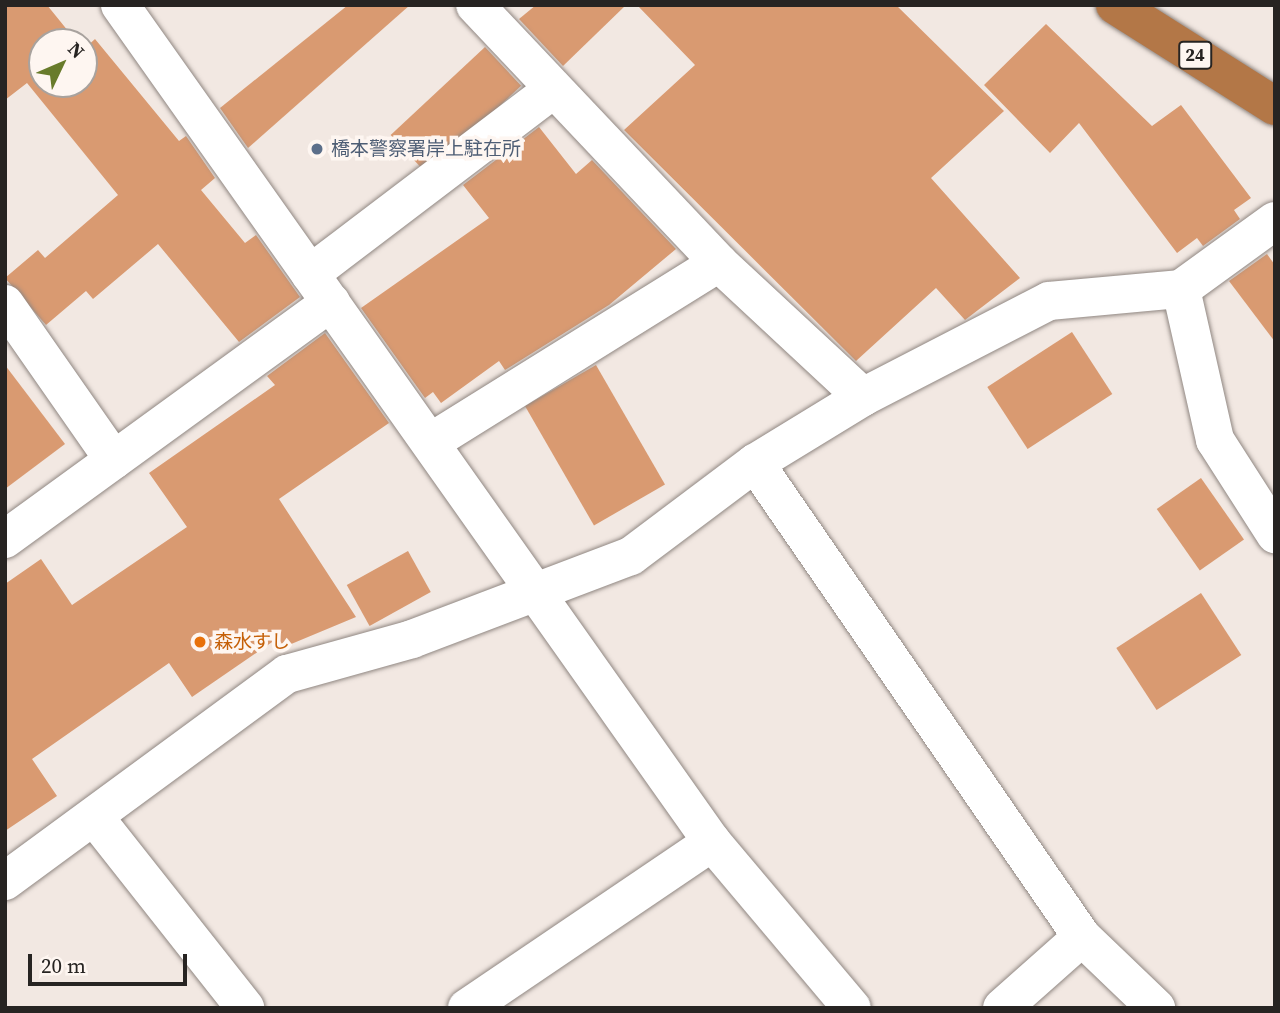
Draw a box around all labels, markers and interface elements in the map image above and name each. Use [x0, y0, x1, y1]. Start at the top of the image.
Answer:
north arrow [28, 28, 98, 98]
text: N [63, 36, 91, 64]
road number: 24 [1178, 40, 1212, 70]
place label: 橋本警察署岸上駐在所 [331, 138, 521, 160]
marker: 橋本警察署岸上駐在所 [309, 141, 325, 157]
place label: 森水すし [214, 631, 290, 653]
marker: 森水すし [192, 634, 208, 650]
scale bar [32, 940, 191, 984]
text: 20 m [41, 951, 86, 980]

